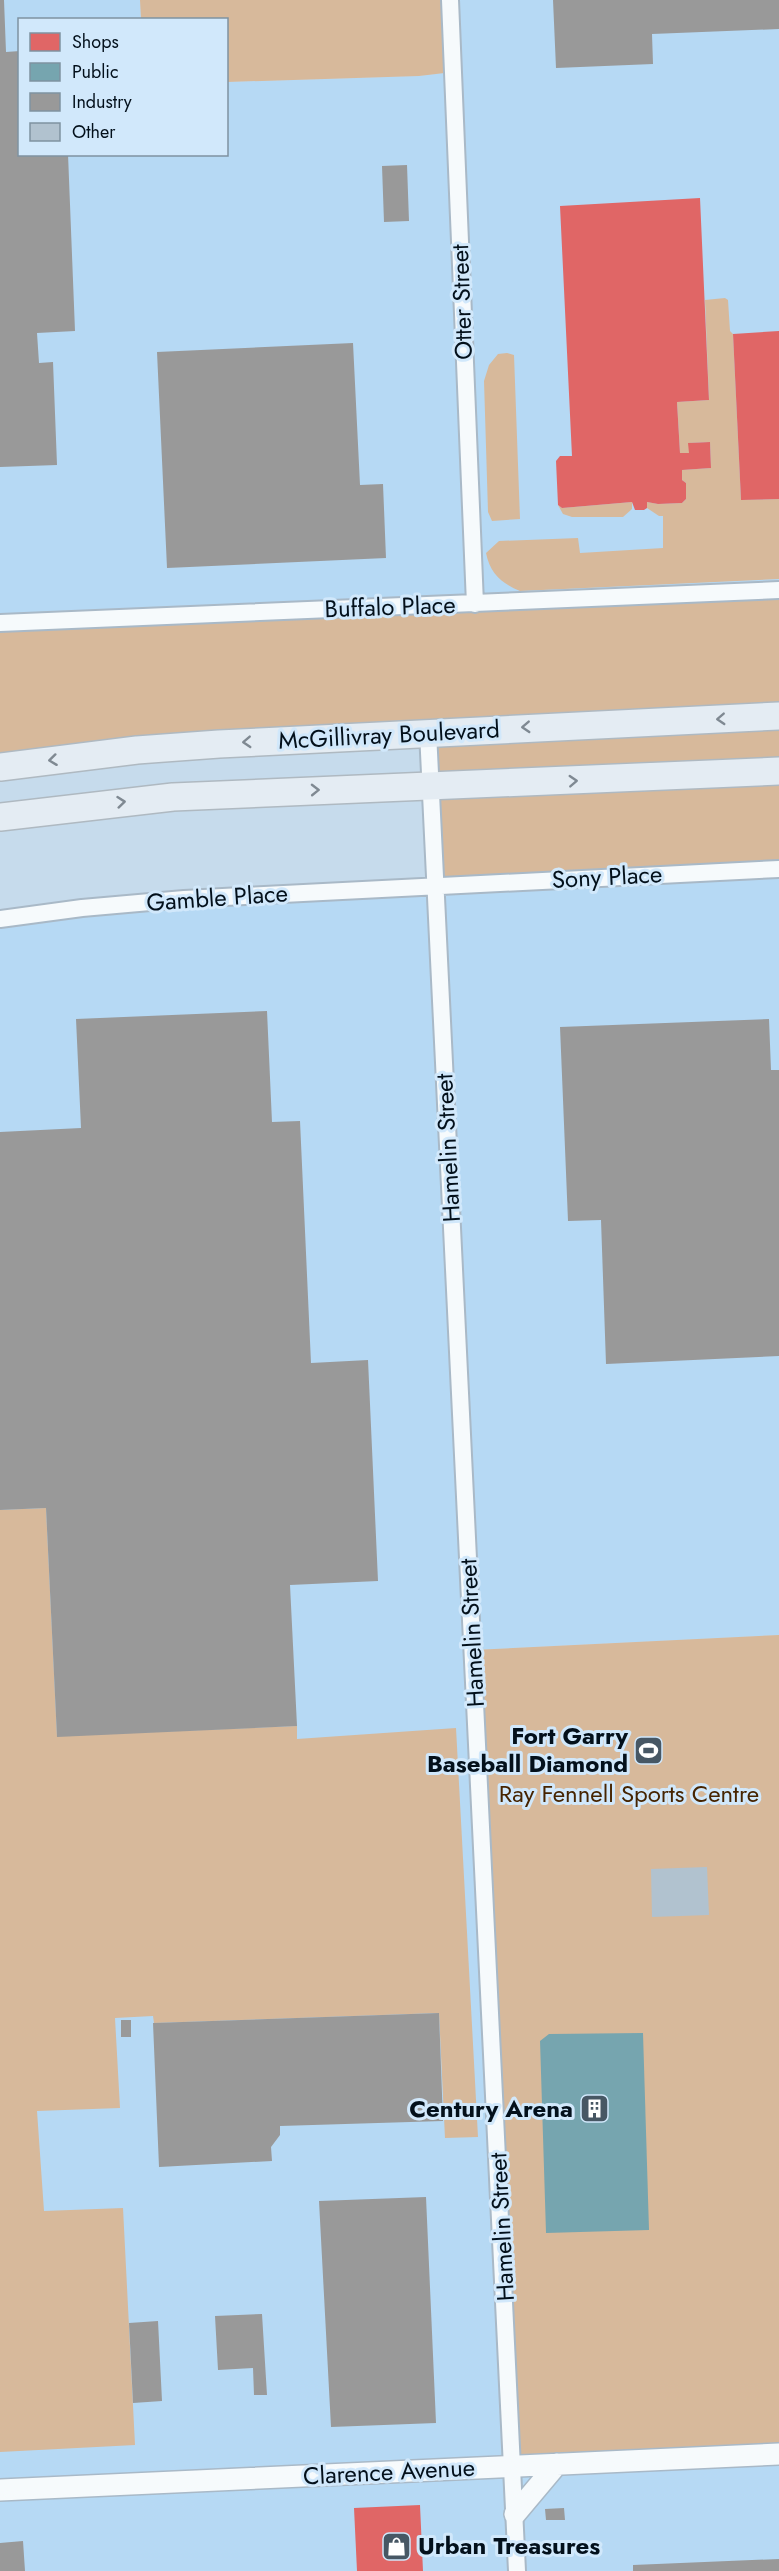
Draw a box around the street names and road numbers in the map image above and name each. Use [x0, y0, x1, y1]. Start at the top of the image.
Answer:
street label: Otter Street [442, 243, 481, 360]
street label: Buffalo Place [324, 587, 456, 626]
street label: McGillivray Boulevard [277, 711, 501, 758]
street label: Sony Place [551, 856, 663, 897]
street label: Gamble Place [145, 875, 289, 920]
street label: Hamelin Street [426, 1073, 469, 1223]
street label: Hamelin Street [450, 1558, 493, 1708]
street label: Hamelin Street [480, 2152, 523, 2302]
street label: Clarence Avenue [302, 2450, 476, 2493]

